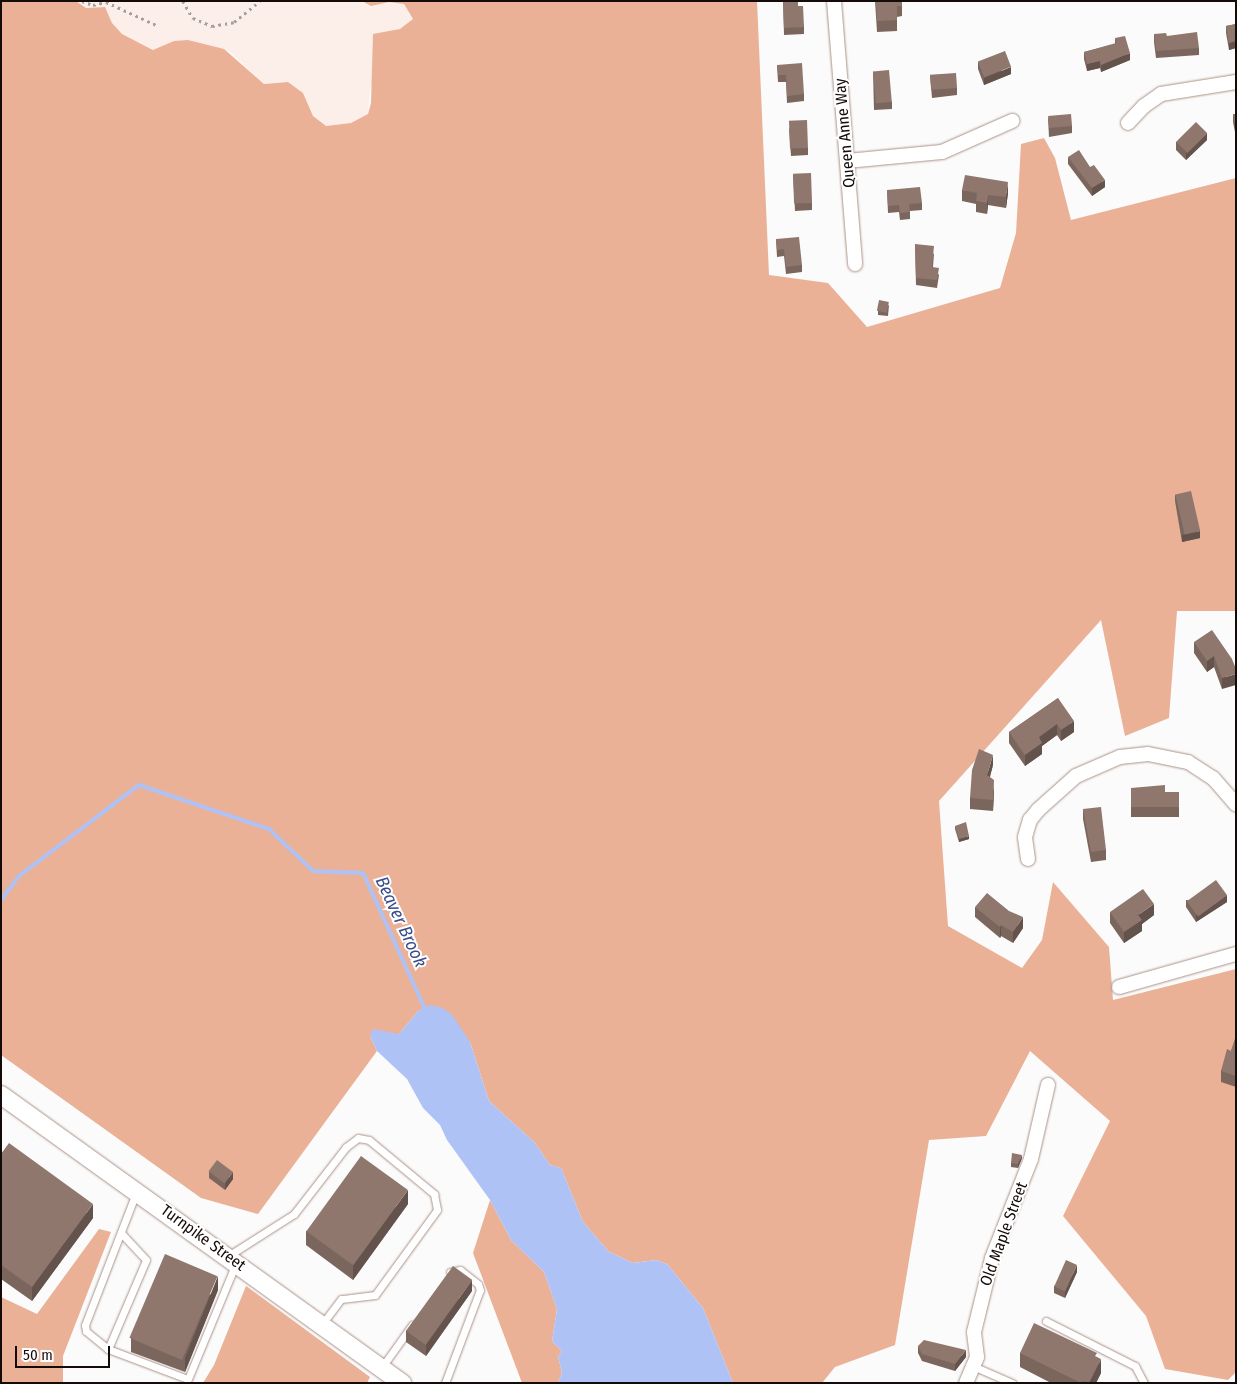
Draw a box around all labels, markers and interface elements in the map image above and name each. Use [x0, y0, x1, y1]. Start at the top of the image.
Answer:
street label: Queen Anne Way [831, 78, 859, 188]
water label: Beaver Brook [371, 873, 431, 971]
street label: Old Maple Street [976, 1179, 1032, 1289]
street label: Turnpike Street [157, 1201, 249, 1275]
scale bar [18, 1336, 112, 1368]
text: 50 m [23, 1346, 53, 1364]

